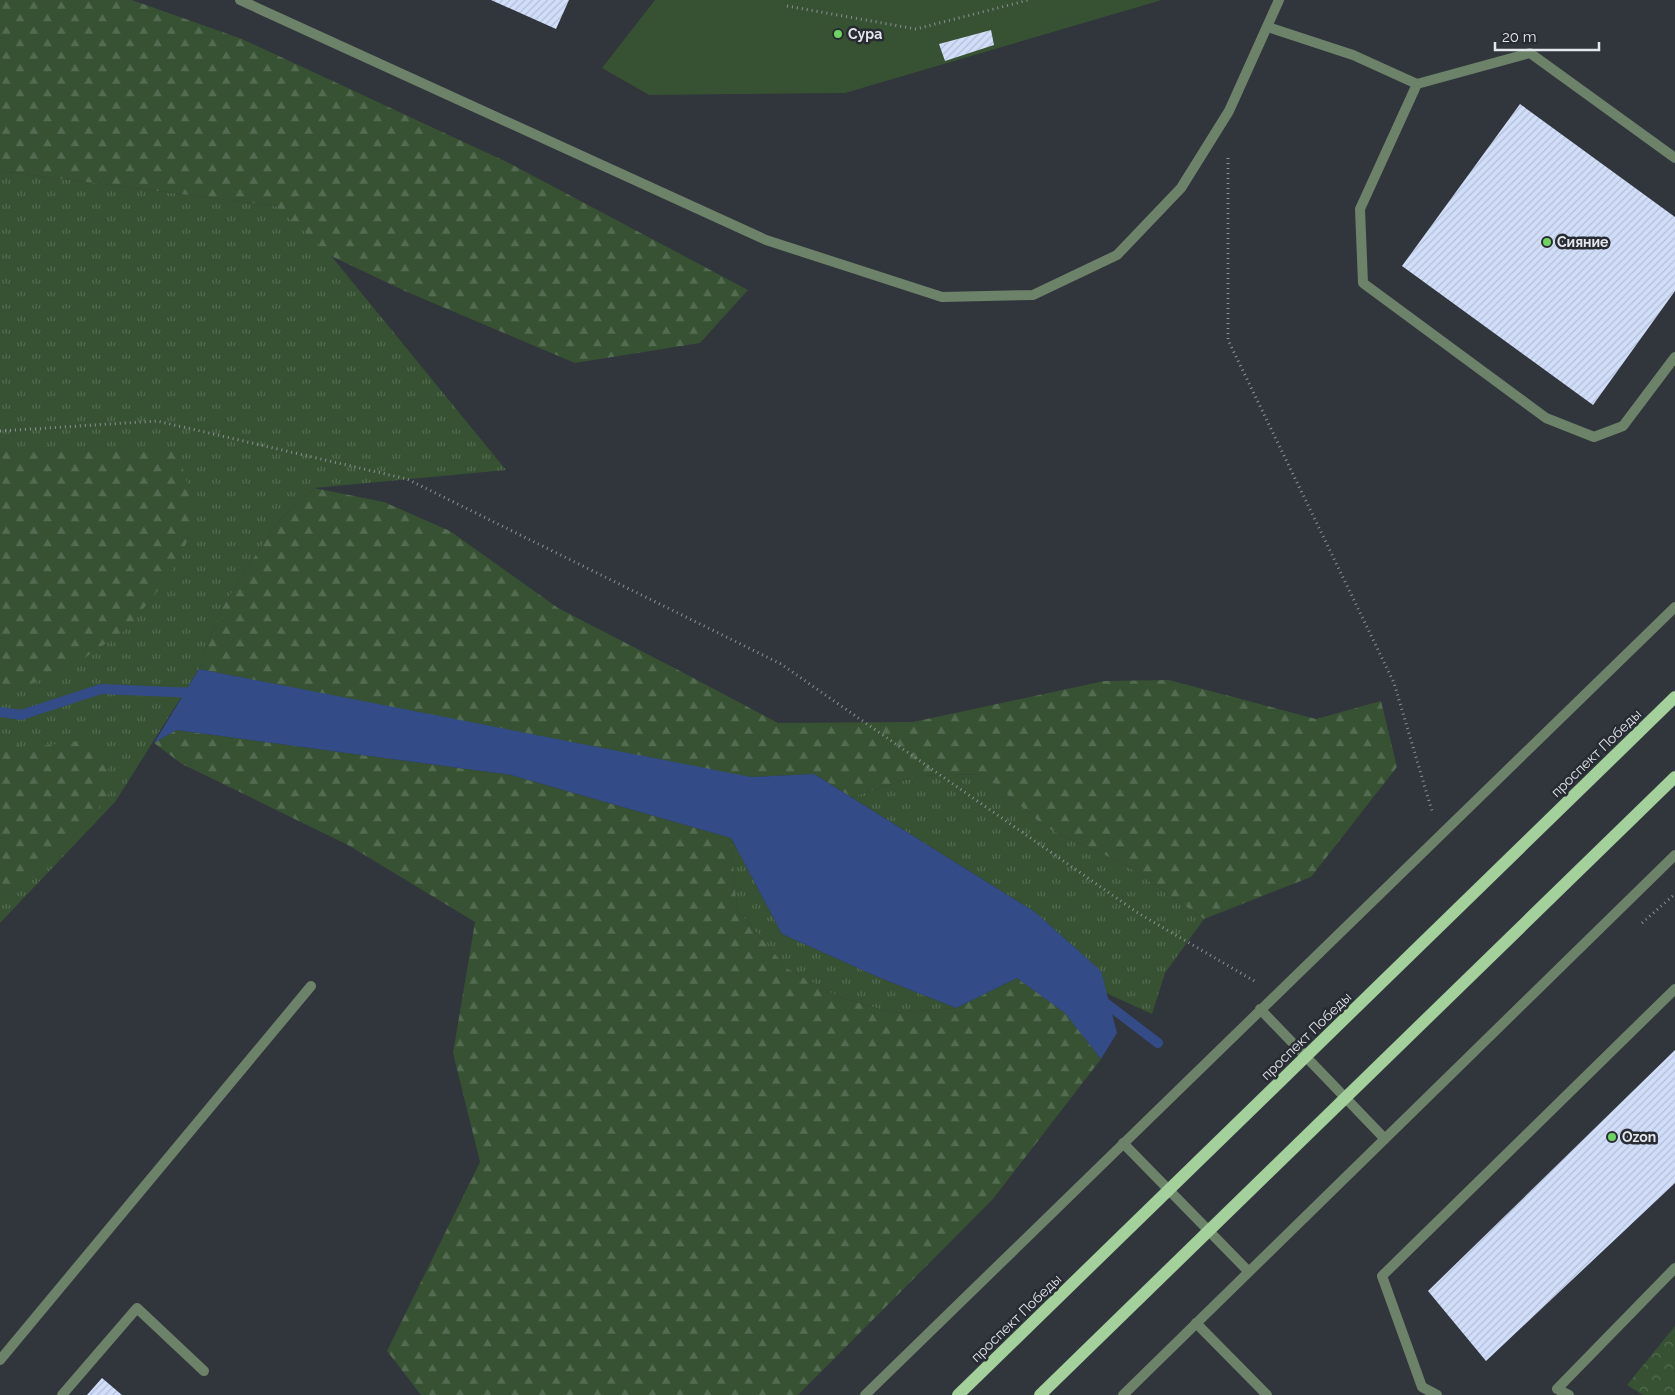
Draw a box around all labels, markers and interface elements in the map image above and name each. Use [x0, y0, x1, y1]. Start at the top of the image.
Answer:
scale bar [1495, 20, 1599, 52]
place label: Сура [848, 26, 882, 42]
marker: Сура [832, 28, 844, 40]
text: 20 m [1502, 28, 1537, 46]
place label: Сияние [1557, 234, 1609, 250]
marker: Сияние [1541, 236, 1553, 248]
street label: проспект Победы [1548, 706, 1644, 800]
street label: проспект Победы [1258, 989, 1354, 1083]
place label: Ozon [1622, 1129, 1656, 1145]
marker: Ozon [1606, 1131, 1618, 1143]
street label: проспект Победы [968, 1271, 1064, 1365]

